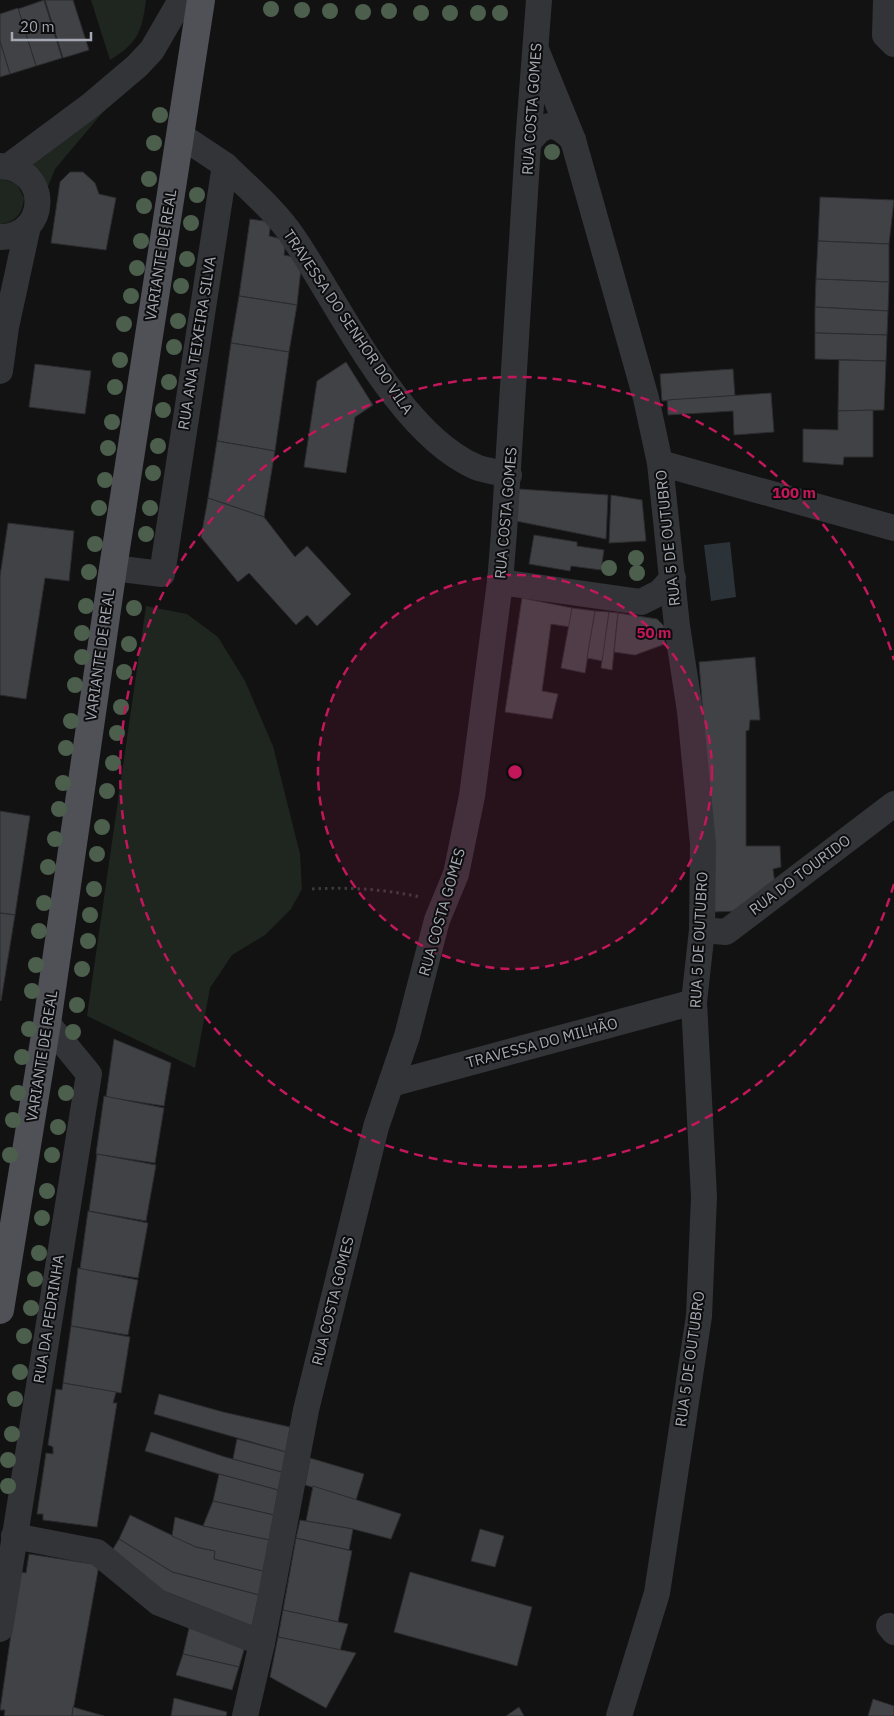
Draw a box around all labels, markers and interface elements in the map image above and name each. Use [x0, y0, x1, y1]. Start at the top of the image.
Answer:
scale bar [12, 10, 91, 42]
text: 20 m [20, 17, 55, 36]
street label: RUA COSTA GOMES [517, 42, 546, 176]
street label: VARIANTE DE REAL [141, 187, 180, 322]
street label: TRAVESSA DO SENHOR DO VILA [279, 226, 418, 418]
street label: RUA ANA TEIXEIRA SILVA [173, 254, 220, 431]
street label: RUA COSTA GOMES [490, 446, 521, 580]
street label: RUA 5 DE OUTUBRO [651, 469, 684, 607]
text: 100 m [772, 483, 816, 502]
street label: VARIANTE DE REAL [81, 587, 118, 722]
text: 50 m [637, 623, 671, 642]
centre of rings [506, 763, 524, 781]
street label: RUA DO TOURIDO [745, 830, 854, 919]
street label: RUA COSTA GOMES [414, 846, 469, 978]
street label: RUA 5 DE OUTUBRO [685, 871, 712, 1009]
street label: VARIANTE DE REAL [22, 988, 61, 1123]
street label: TRAVESSA DO MILHÃO [464, 1013, 620, 1072]
street label: RUA COSTA GOMES [307, 1234, 358, 1367]
street label: RUA DA PEDRINHA [29, 1253, 68, 1385]
street label: RUA 5 DE OUTUBRO [671, 1290, 708, 1428]

